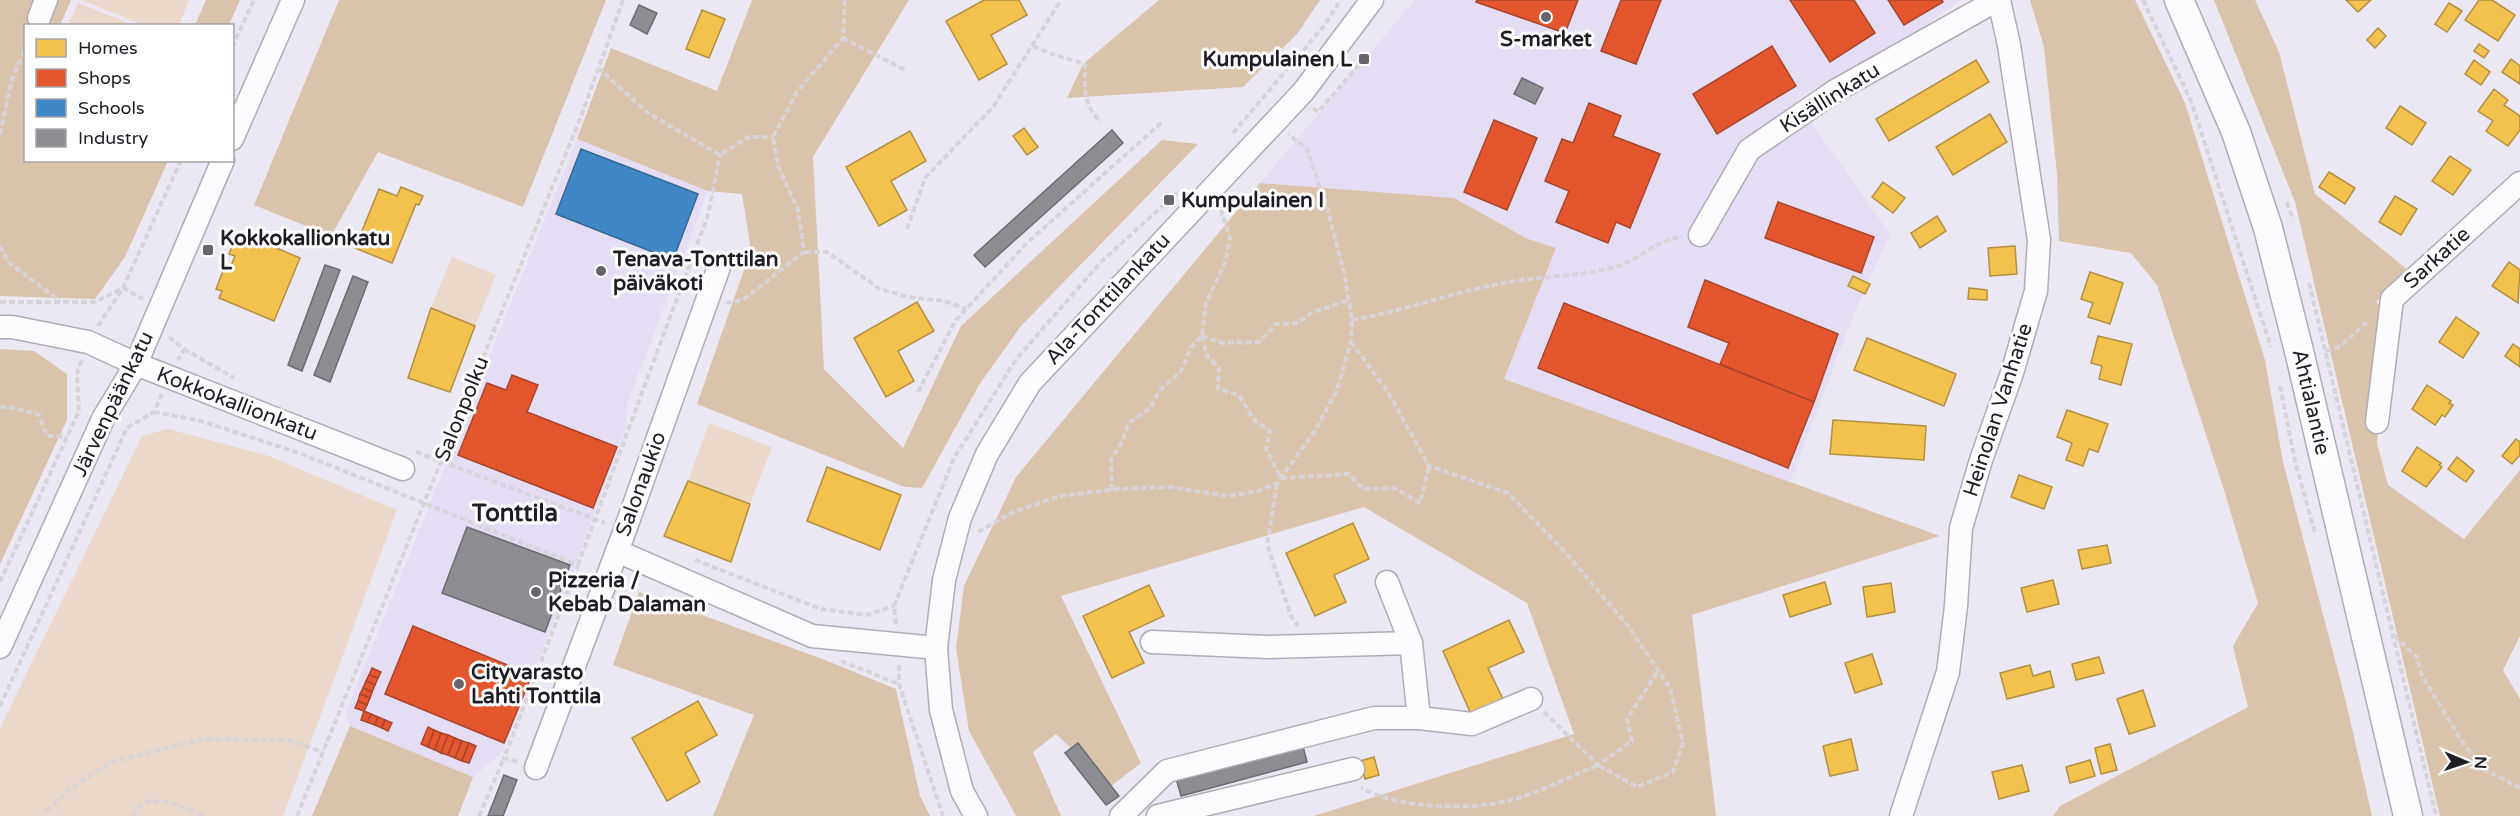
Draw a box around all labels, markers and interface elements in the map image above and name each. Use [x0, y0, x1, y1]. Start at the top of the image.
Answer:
marker: S-market [1539, 10, 1553, 24]
legend [24, 24, 234, 162]
place label: S-market [1500, 27, 1592, 52]
text: Homes [78, 37, 138, 59]
place label: Kumpulainen L [1203, 47, 1353, 72]
marker: Kumpulainen L [1357, 52, 1371, 66]
street label: Kisällinkatu [1775, 57, 1885, 139]
text: Shops [78, 67, 131, 89]
text: Schools [78, 97, 145, 119]
text: Industry [78, 127, 149, 149]
place label: Kumpulainen I [1181, 188, 1324, 213]
marker: Kumpulainen I [1162, 193, 1176, 207]
street label: Sarkatie [2399, 222, 2475, 294]
place label: Kokkokallionkatu L [220, 226, 390, 275]
street label: Ala-Tonttilankatu [1040, 228, 1176, 370]
marker: Kokkokallionkatu L [201, 243, 215, 257]
place label: Tenava-Tonttilan päiväkoti [612, 247, 779, 296]
marker: Tenava-Tonttilan päiväkoti [594, 264, 608, 278]
street label: Heinolan Vanhatie [1958, 320, 2038, 500]
street label: Järvenpäänkatu [67, 327, 159, 481]
street label: Ahtialantie [2287, 347, 2335, 457]
street label: Salonpolku [430, 353, 494, 465]
street label: Kokkokallionkatu [153, 362, 321, 446]
street label: Salonaukio [611, 428, 671, 540]
district label: Tonttila [471, 499, 558, 528]
place label: Pizzeria / Kebab Dalaman [548, 568, 706, 617]
marker: Pizzeria / Kebab Dalaman [529, 585, 543, 599]
place label: Cityvarasto Lahti Tonttila [471, 660, 601, 709]
marker: Cityvarasto Lahti Tonttila [452, 677, 466, 691]
north arrow [2436, 732, 2496, 792]
text: N [2470, 756, 2490, 769]

